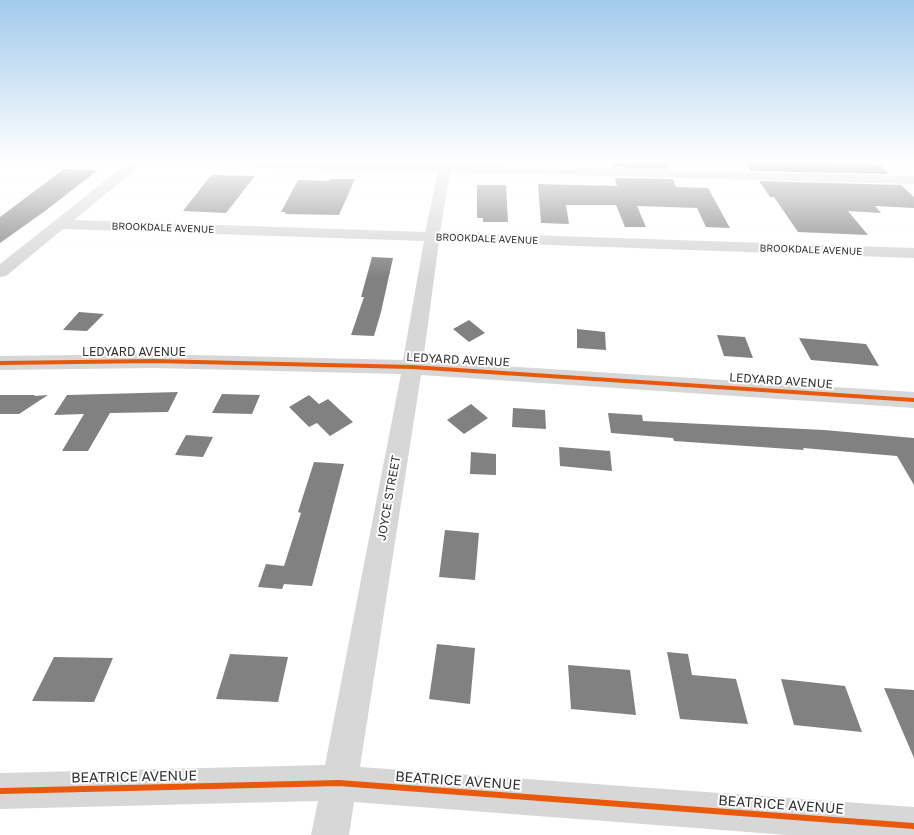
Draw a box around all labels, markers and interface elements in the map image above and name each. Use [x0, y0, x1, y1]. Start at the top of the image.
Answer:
street label: BROOKDALE AVENUE [112, 220, 214, 236]
street label: BROOKDALE AVENUE [436, 231, 538, 247]
street label: BROOKDALE AVENUE [760, 242, 862, 258]
street label: LEDYARD AVENUE [82, 345, 186, 359]
street label: LEDYARD AVENUE [406, 350, 510, 370]
street label: LEDYARD AVENUE [729, 370, 833, 392]
street label: JOYCE STREET [374, 454, 404, 542]
street label: BEATRICE AVENUE [71, 768, 197, 786]
street label: BEATRICE AVENUE [395, 768, 521, 794]
street label: BEATRICE AVENUE [718, 792, 844, 818]

